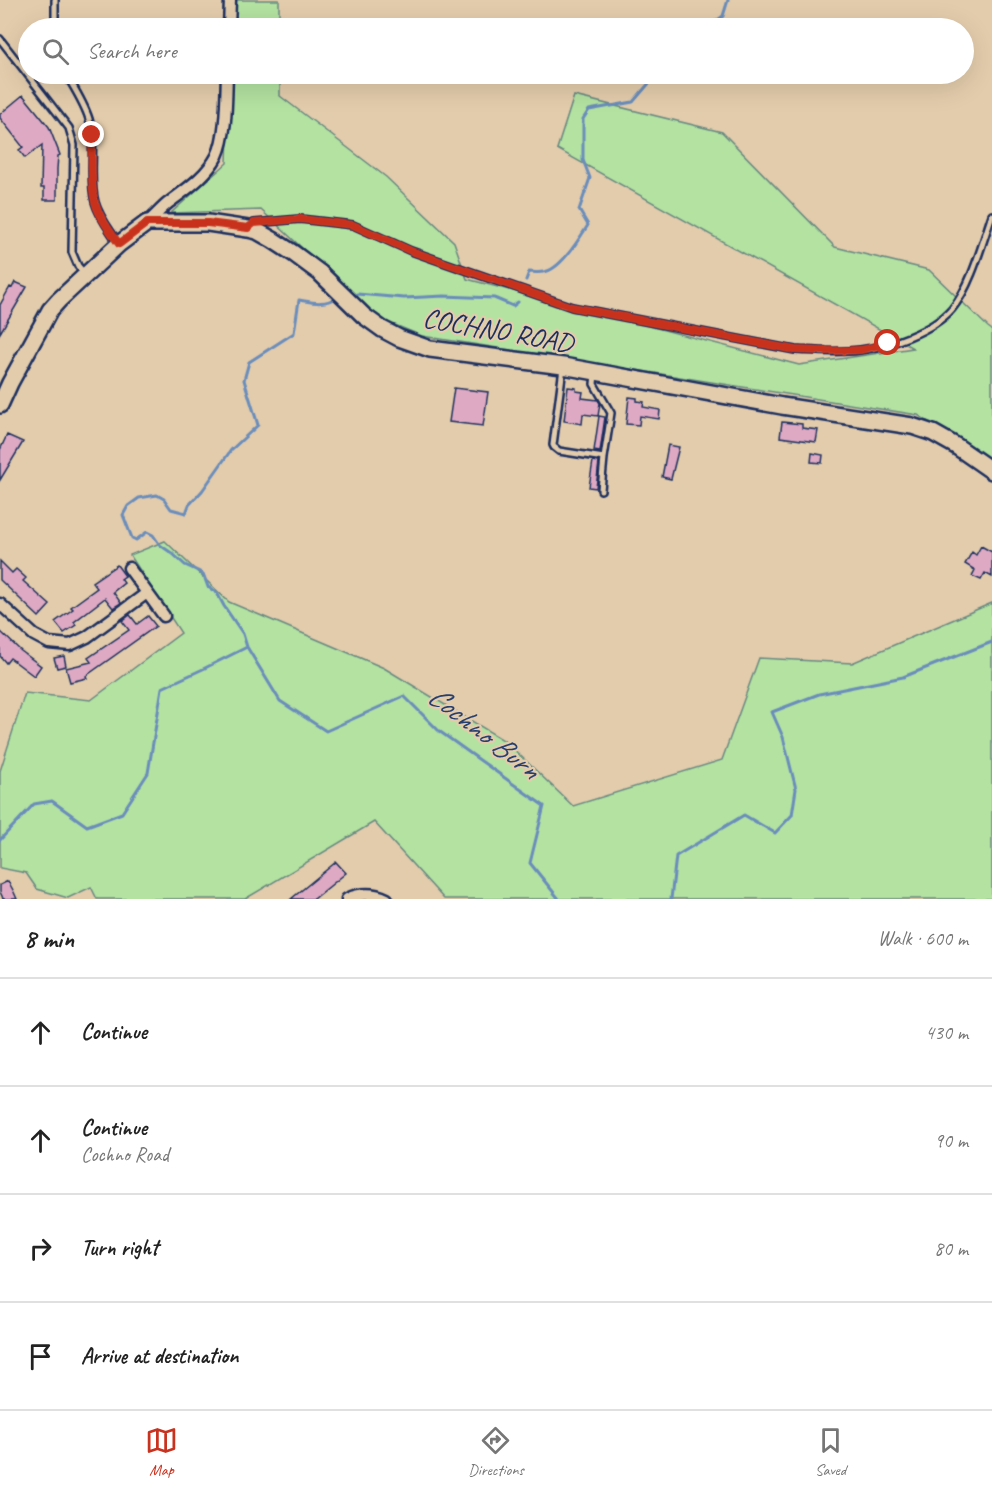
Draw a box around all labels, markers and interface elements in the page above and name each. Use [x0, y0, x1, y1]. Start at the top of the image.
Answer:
search box [18, 18, 974, 84]
icon: search [39, 35, 72, 68]
text: Search here [87, 37, 177, 65]
route end [78, 121, 104, 147]
street label: COCHNO ROAD [420, 300, 578, 361]
route start [874, 329, 900, 355]
water label: Cochno Burn [421, 677, 549, 789]
text: 8 min [24, 922, 74, 955]
text: Walk · 600 m [878, 926, 968, 951]
icon: ahead [24, 1016, 57, 1049]
text: Continue [81, 1018, 147, 1046]
text: 430 m [925, 1020, 968, 1045]
text: Continue [81, 1114, 147, 1142]
icon: ahead [24, 1124, 57, 1157]
text: 90 m [934, 1128, 968, 1153]
text: Cochno Road [81, 1142, 169, 1167]
icon: right [24, 1232, 57, 1265]
text: Turn right [81, 1234, 158, 1262]
text: 80 m [934, 1236, 968, 1261]
icon: arrive [24, 1340, 57, 1373]
text: Arrive at destination [81, 1342, 238, 1370]
tab: Map [145, 1424, 178, 1480]
tab: Directions [468, 1424, 524, 1480]
tab: Saved [814, 1424, 847, 1480]

